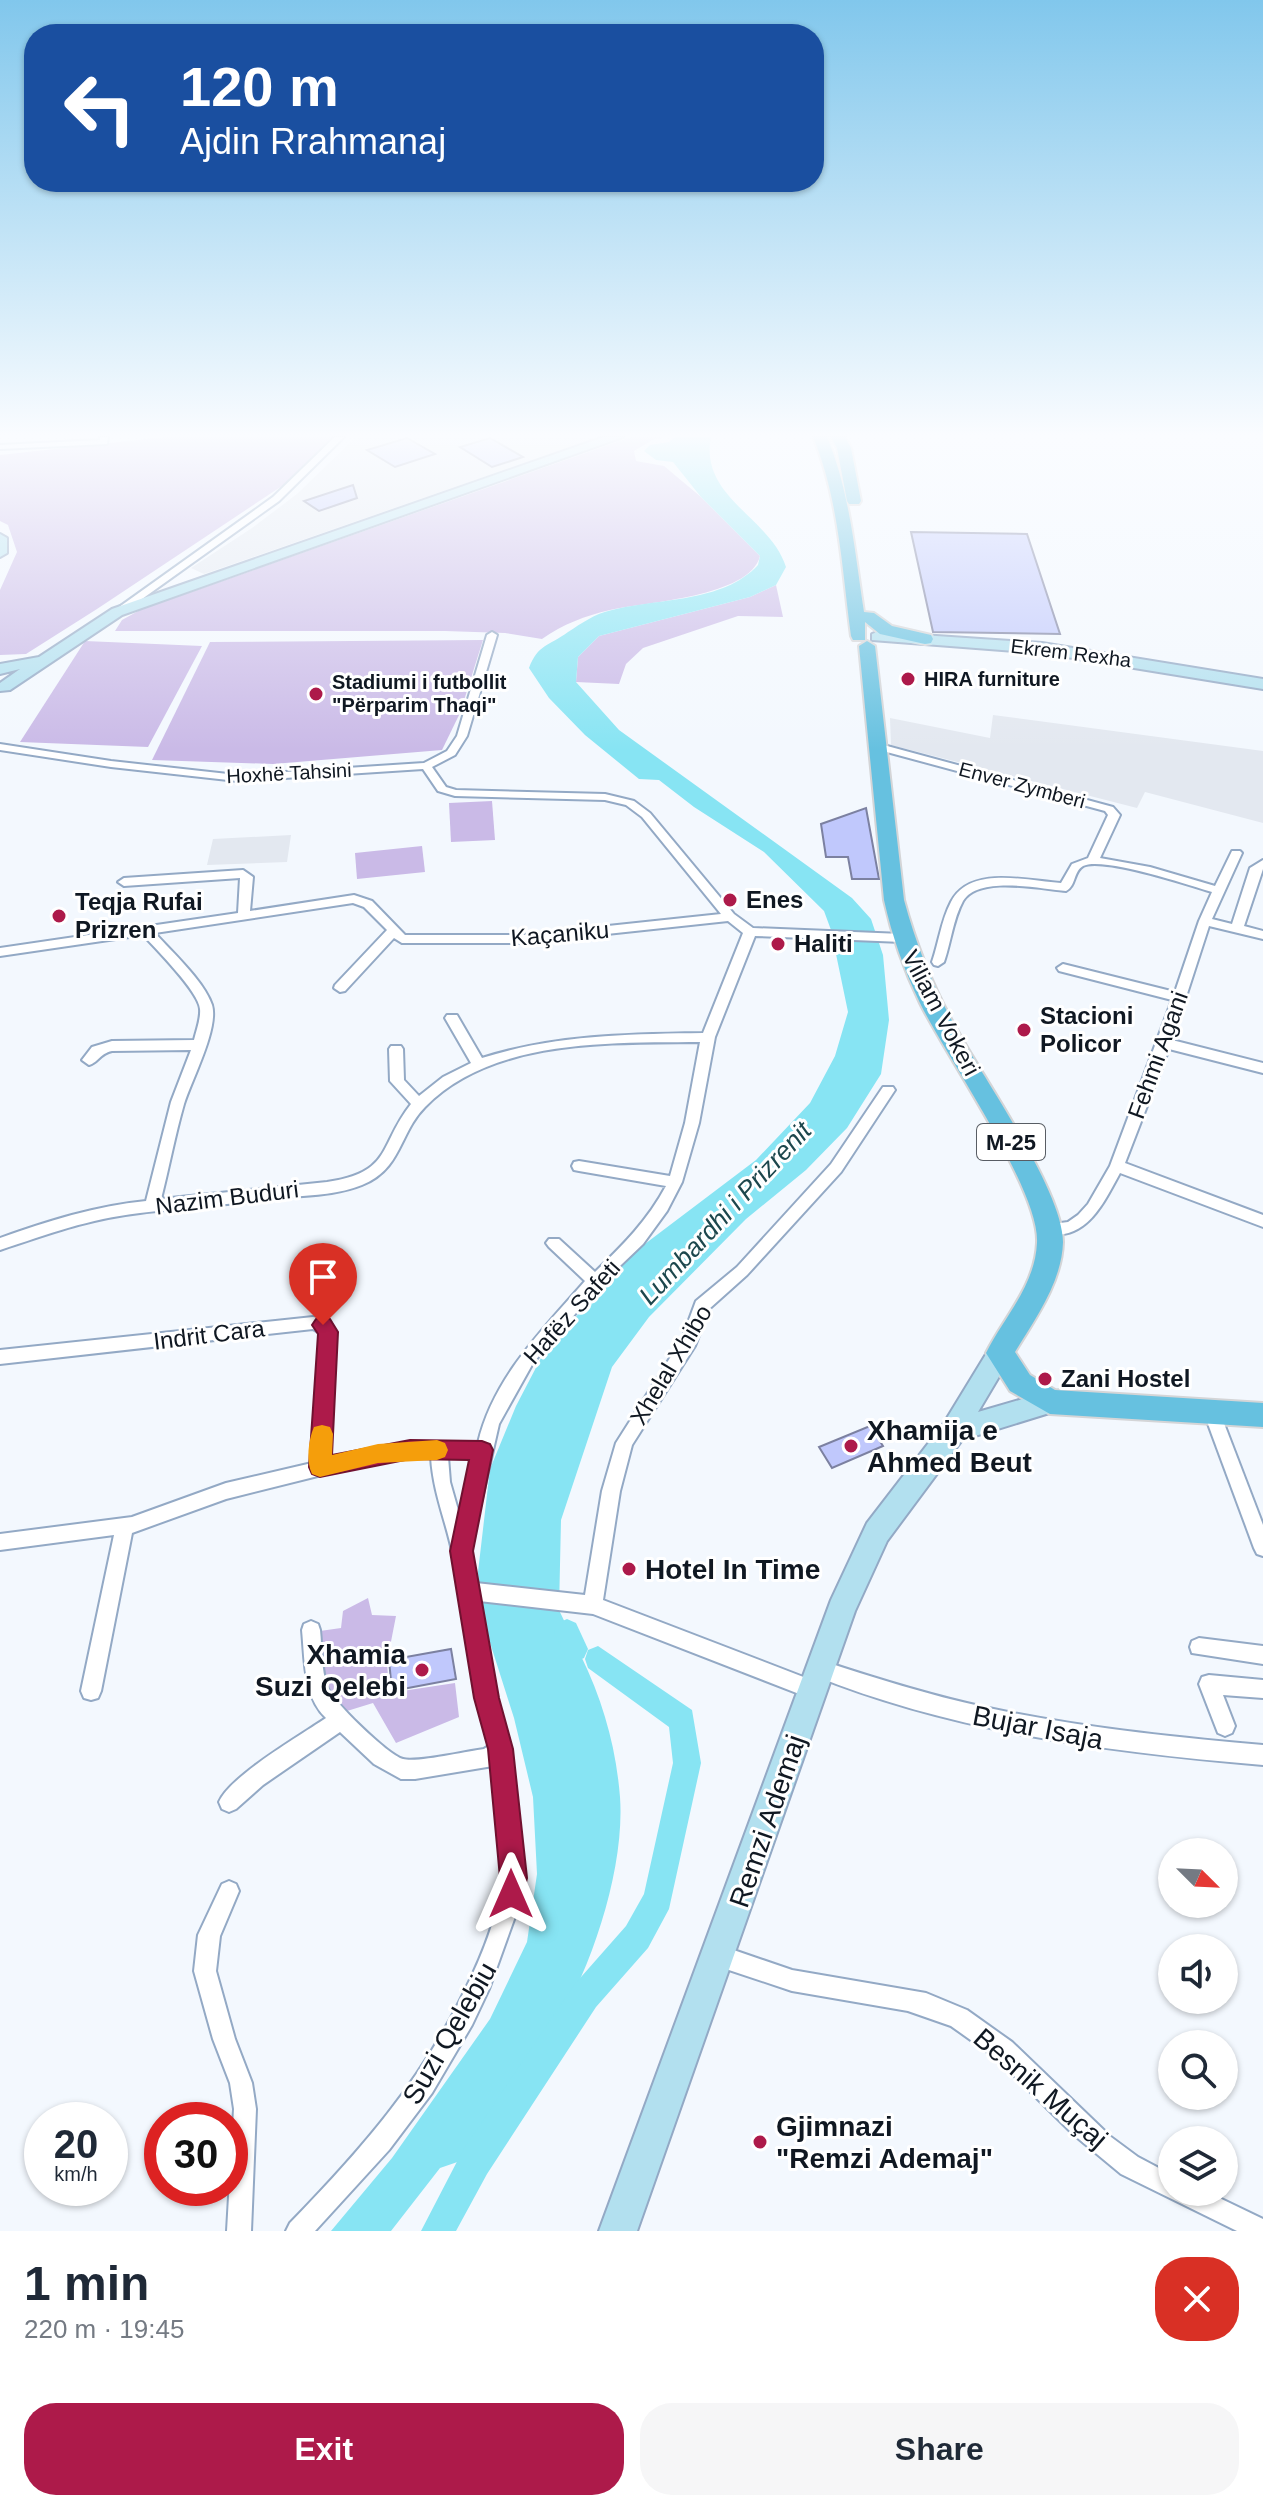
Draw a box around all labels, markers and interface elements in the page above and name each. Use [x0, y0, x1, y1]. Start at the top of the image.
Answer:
text: 120 m [180, 55, 339, 118]
icon: left [48, 56, 152, 160]
text: Ajdin Rrahmanaj [180, 121, 446, 162]
street label: Ekrem Rexha [1010, 635, 1133, 671]
place label: HIRA furniture [924, 668, 1060, 690]
marker: HIRA furniture [899, 670, 917, 688]
place label: Stadiumi i futbollit "Përparim Thaqi" [332, 671, 507, 716]
marker: Stadiumi i futbollit "Përparim Thaqi" [307, 685, 325, 703]
street label: Enver Zymberi [956, 758, 1088, 812]
street label: Hoxhë Tahsini [226, 759, 352, 787]
place label: Enes [746, 886, 803, 913]
place label: Teqja Rufai Prizren [75, 888, 203, 943]
marker: Enes [721, 891, 739, 909]
marker: Teqja Rufai Prizren [50, 907, 68, 925]
street label: Kaçaniku [510, 916, 610, 951]
place label: Haliti [794, 930, 853, 957]
marker: Haliti [769, 935, 787, 953]
street label: Viliam Vokeri [897, 945, 986, 1080]
street label: Fehmi Agani [1122, 988, 1193, 1122]
place label: Stacioni Policor [1040, 1002, 1133, 1057]
marker: Stacioni Policor [1015, 1021, 1033, 1039]
water label: Lumbardhi i Prizrenit [633, 1114, 818, 1310]
road number: M-25 [977, 1124, 1045, 1160]
street label: Nazim Buduri [154, 1175, 300, 1220]
pin [289, 1243, 357, 1325]
street label: Hafëz Safeti [518, 1254, 625, 1369]
icon: arrive [301, 1255, 345, 1299]
street label: Xhelal Xhibo [624, 1300, 717, 1429]
street label: Indrit Cara [152, 1314, 267, 1355]
place label: Zani Hostel [1061, 1365, 1190, 1392]
marker: Zani Hostel [1036, 1370, 1054, 1388]
place label: Xhamija e Ahmed Beut [867, 1415, 1032, 1478]
marker: Xhamija e Ahmed Beut [842, 1437, 860, 1455]
place label: Hotel In Time [645, 1554, 820, 1585]
marker: Hotel In Time [620, 1560, 638, 1578]
place label: Xhamia Suzi Qelebi [255, 1639, 406, 1702]
marker: Xhamia Suzi Qelebi [413, 1661, 431, 1679]
street label: Bujar Isaja [970, 1700, 1106, 1755]
street label: Remzi Ademaj [723, 1731, 812, 1912]
north arrow [1158, 1838, 1238, 1918]
map controls [1158, 1838, 1238, 2206]
position arrow [469, 1852, 553, 1936]
button: sound [1158, 1934, 1238, 2014]
street label: Suzi Qelebiu [396, 1957, 503, 2110]
street label: Besnik Muçaj [968, 2022, 1114, 2155]
button: search [1158, 2030, 1238, 2110]
speed limit sign: 30 [144, 2102, 248, 2206]
place label: Gjimnazi "Remzi Ademaj" [776, 2111, 993, 2174]
text: 20 [54, 2122, 98, 2166]
button: layers [1158, 2126, 1238, 2206]
marker: Gjimnazi "Remzi Ademaj" [751, 2133, 769, 2151]
text: km/h [54, 2163, 98, 2185]
text: 1 min [24, 2257, 149, 2310]
button: close [1155, 2257, 1239, 2341]
text: 220 m · 19:45 [24, 2314, 184, 2344]
button: Exit [24, 2403, 624, 2495]
button: Share [640, 2403, 1239, 2495]

